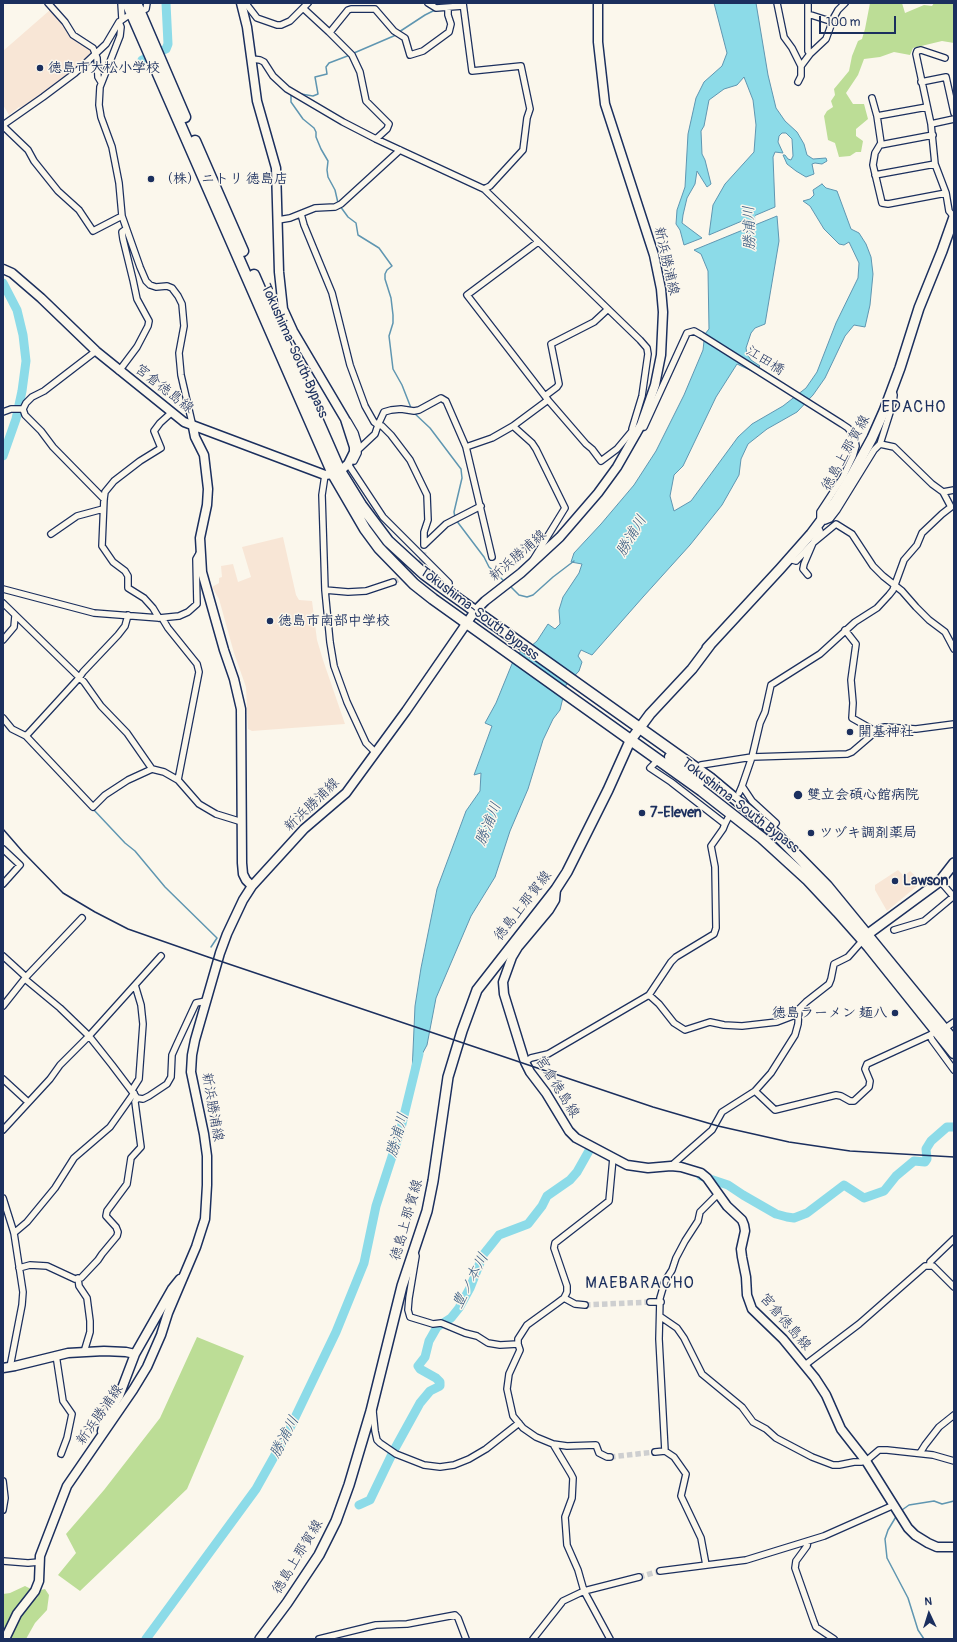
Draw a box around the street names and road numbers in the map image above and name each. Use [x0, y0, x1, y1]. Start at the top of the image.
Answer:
street label: 新浜勝浦線 [650, 225, 682, 297]
street label: Tokushima-South Bypass [257, 281, 331, 421]
street label: 江田橋 [743, 343, 787, 379]
street label: 宮倉徳島線 [131, 361, 197, 417]
street label: 徳島上那賀線 [818, 412, 874, 494]
street label: 新浜勝浦線 [486, 527, 550, 585]
street label: Tokushima-South Bypass [416, 564, 542, 664]
street label: Tokushima-South Bypass [678, 755, 802, 857]
street label: 新浜勝浦線 [281, 775, 343, 835]
street label: 徳島上那賀線 [491, 868, 555, 944]
street label: 宮倉徳島線 [531, 1053, 583, 1121]
street label: 新浜勝浦線 [198, 1071, 226, 1143]
street label: 徳島上那賀線 [387, 1177, 427, 1263]
street label: 宮倉徳島線 [756, 1290, 814, 1354]
street label: 新浜勝浦線 [73, 1382, 127, 1448]
street label: 徳島上那賀線 [269, 1517, 327, 1597]

